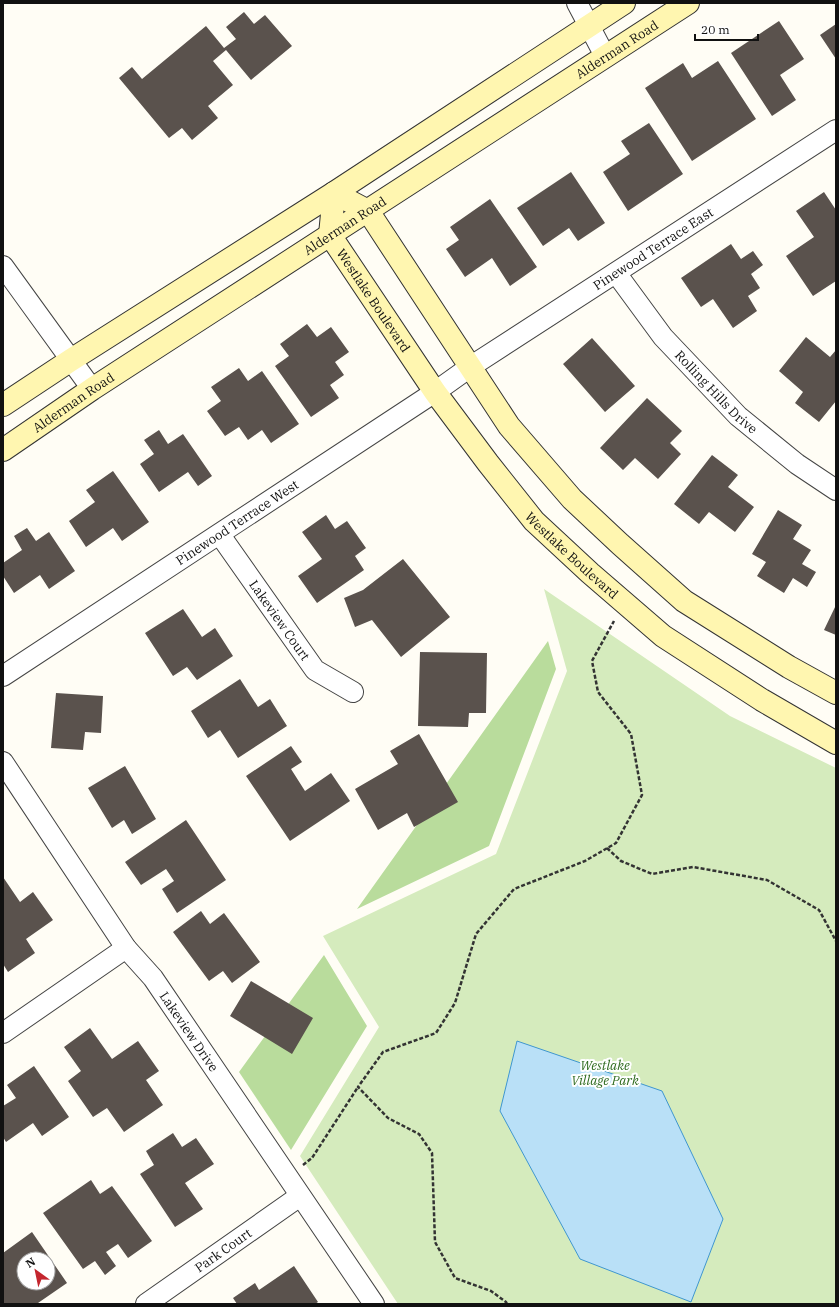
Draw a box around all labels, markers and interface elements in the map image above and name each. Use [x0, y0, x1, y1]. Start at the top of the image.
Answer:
scale bar [695, 16, 758, 42]
street label: Alderman Road [572, 17, 662, 83]
text: 20 m [701, 22, 730, 37]
street label: Alderman Road [300, 193, 390, 259]
street label: Pinewood Terrace East [590, 204, 717, 294]
street label: Westlake Boulevard [333, 246, 414, 356]
street label: Rolling Hills Drive [671, 347, 761, 438]
street label: Alderman Road [29, 369, 118, 436]
street label: Pinewood Terrace West [173, 476, 302, 569]
street label: Westlake Boulevard [521, 509, 622, 603]
street label: Lakeview Court [245, 577, 314, 664]
street label: Lakeview Drive [156, 988, 222, 1075]
park label: Westlake Village Park [571, 1057, 639, 1089]
street label: Park Court [191, 1224, 255, 1276]
north arrow [16, 1251, 56, 1291]
text: N [23, 1254, 38, 1271]

